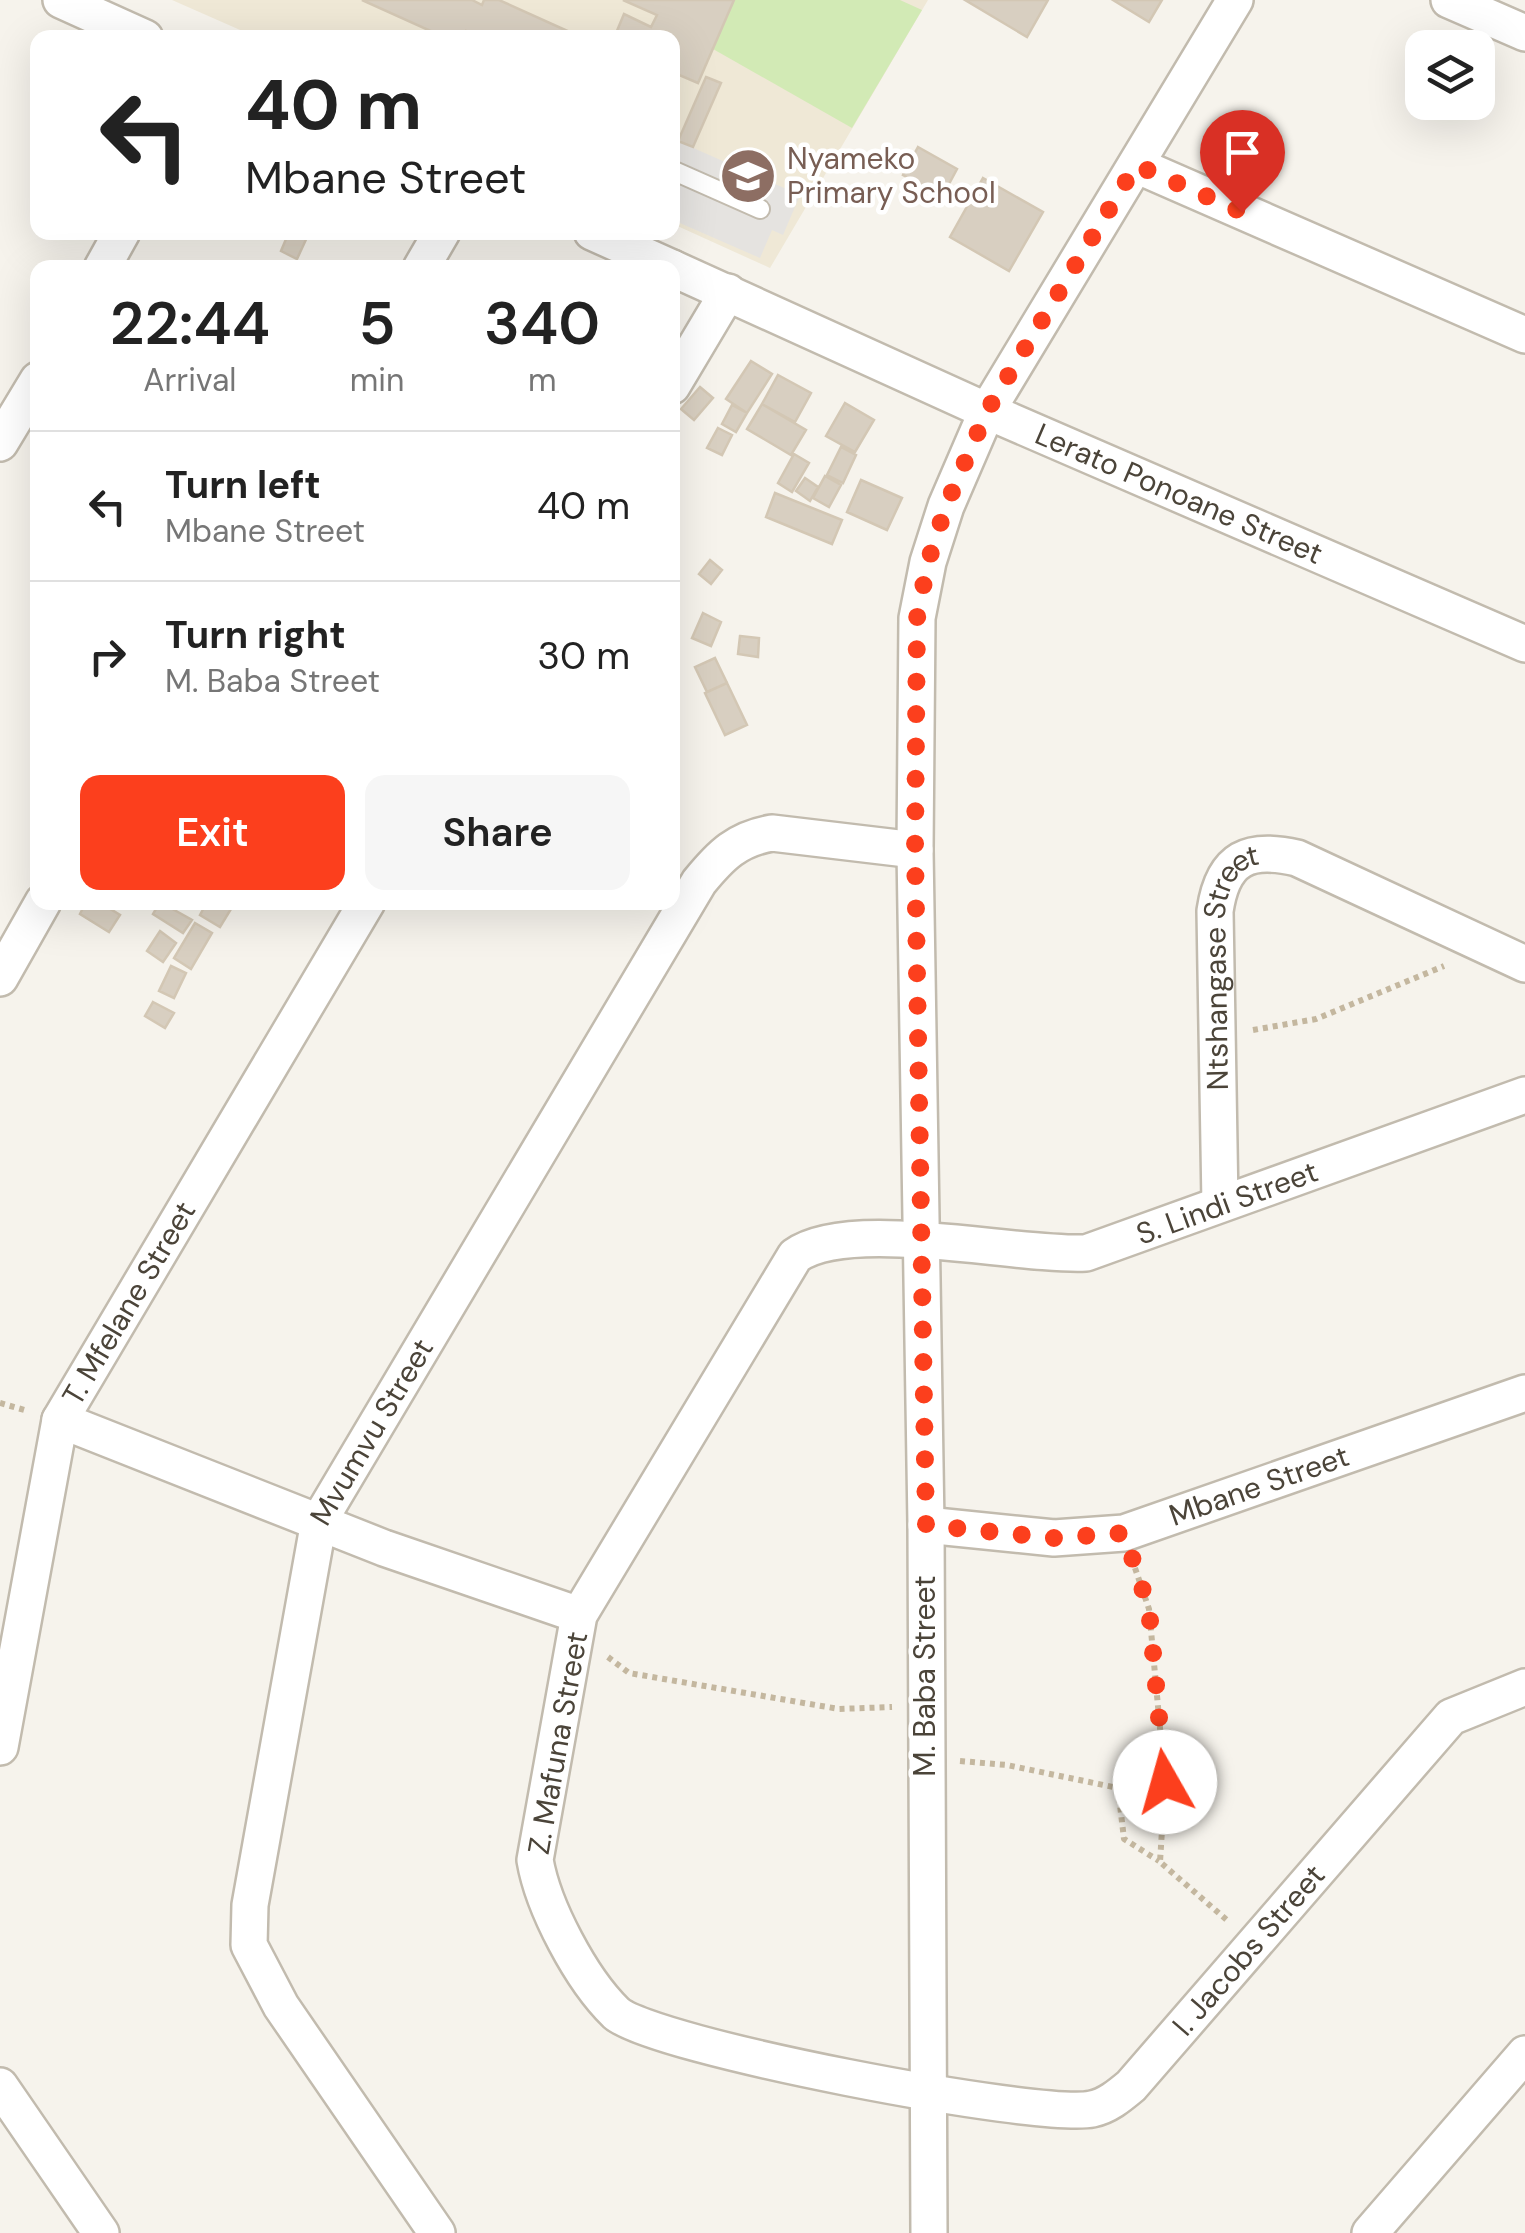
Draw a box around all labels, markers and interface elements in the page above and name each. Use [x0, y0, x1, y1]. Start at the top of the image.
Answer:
map controls [1405, 30, 1495, 120]
button: layers [1405, 30, 1495, 120]
text: 40 m [245, 60, 422, 151]
icon: left [80, 70, 210, 200]
pin [1200, 110, 1285, 213]
icon: arrive [1215, 125, 1270, 180]
place label: Nyameko Primary School [787, 139, 996, 212]
school or university icon: Nyameko Primary School [718, 146, 778, 206]
text: Mbane Street [245, 148, 526, 207]
text: 22:44 [110, 284, 270, 363]
text: 5 [358, 284, 396, 363]
text: 340 [484, 284, 600, 363]
text: Arrival [143, 359, 236, 401]
text: min [350, 359, 404, 401]
text: m [528, 359, 556, 401]
street label: Lerato Ponoane Street [1029, 414, 1329, 573]
text: Turn left [165, 460, 321, 510]
icon: left [80, 479, 135, 534]
text: 40 m [537, 481, 630, 531]
text: Mbane Street [165, 510, 365, 552]
text: Turn right [165, 610, 346, 660]
icon: right [80, 629, 135, 684]
text: 30 m [538, 631, 630, 681]
text: M. Baba Street [165, 660, 380, 702]
button: Exit [80, 775, 345, 890]
button: Share [365, 775, 630, 890]
street label: Ntshangase Street [1194, 835, 1263, 1091]
street label: S. Lindi Street [1131, 1152, 1323, 1253]
street label: T. Mfelane Street [53, 1194, 204, 1412]
street label: Mvumvu Street [301, 1331, 442, 1532]
street label: Mbane Street [1164, 1436, 1354, 1535]
street label: M. Baba Street [905, 1575, 944, 1777]
street label: Z. Mafuna Street [519, 1628, 596, 1857]
position arrow [1113, 1730, 1217, 1834]
street label: I. Jacobs Street [1163, 1856, 1333, 2044]

